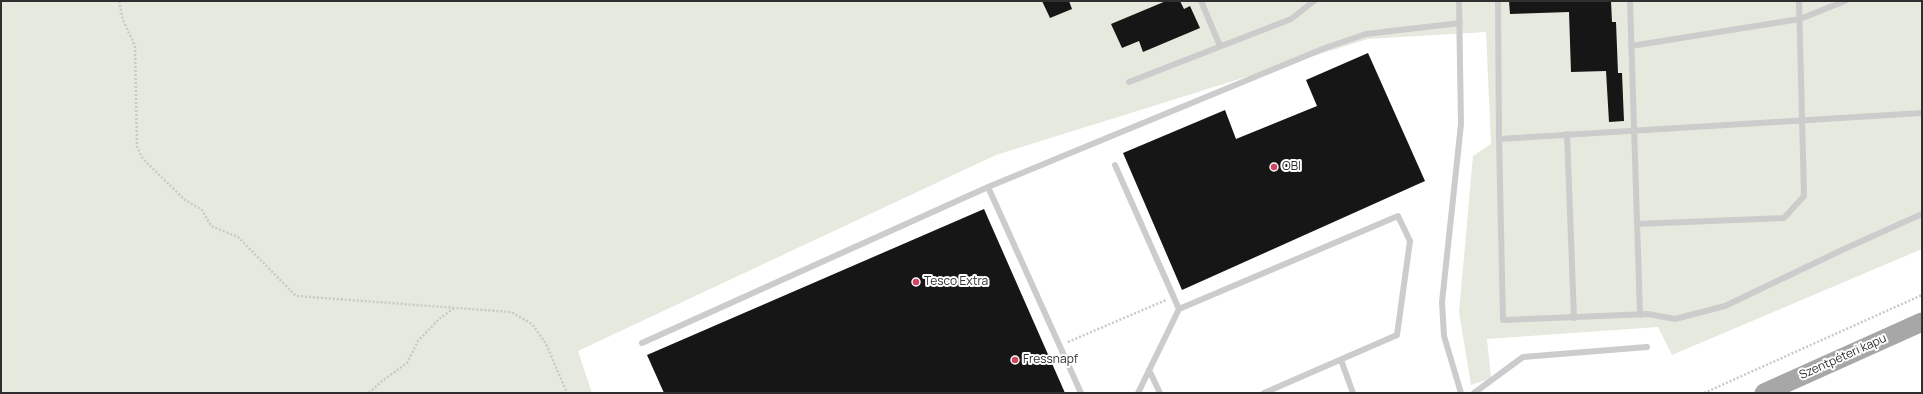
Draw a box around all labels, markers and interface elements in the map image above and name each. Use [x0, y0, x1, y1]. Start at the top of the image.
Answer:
place label: OBI [1282, 160, 1301, 174]
marker: OBI [1269, 162, 1279, 172]
place label: Tesco Extra [924, 275, 988, 289]
marker: Tesco Extra [911, 277, 921, 287]
street label: Szentpéteri kapu [1797, 331, 1889, 383]
place label: Fressnapf [1023, 353, 1078, 367]
marker: Fressnapf [1010, 355, 1020, 365]

